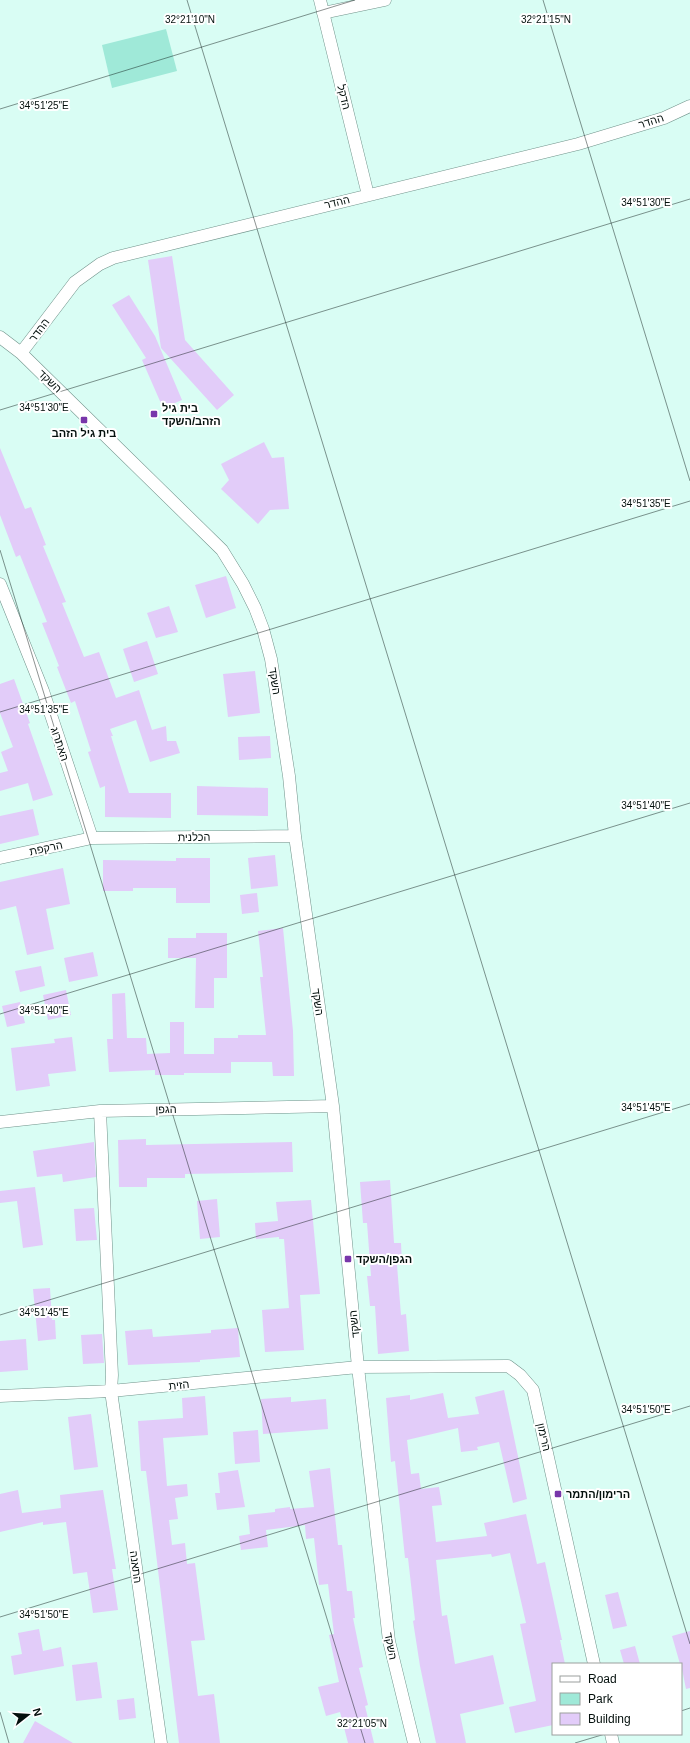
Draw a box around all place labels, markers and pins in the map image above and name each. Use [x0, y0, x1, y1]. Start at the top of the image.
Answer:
place label: בית גיל הזהב/השקד [162, 402, 221, 427]
marker: בית גיל הזהב/השקד [149, 409, 159, 419]
marker: בית גיל הזהב [79, 415, 89, 425]
place label: בית גיל הזהב [52, 427, 116, 439]
place label: הגפן/השקד [356, 1253, 412, 1265]
marker: הגפן/השקד [343, 1254, 353, 1264]
place label: הרימון/התמר [566, 1488, 630, 1500]
marker: הרימון/התמר [553, 1489, 563, 1499]

